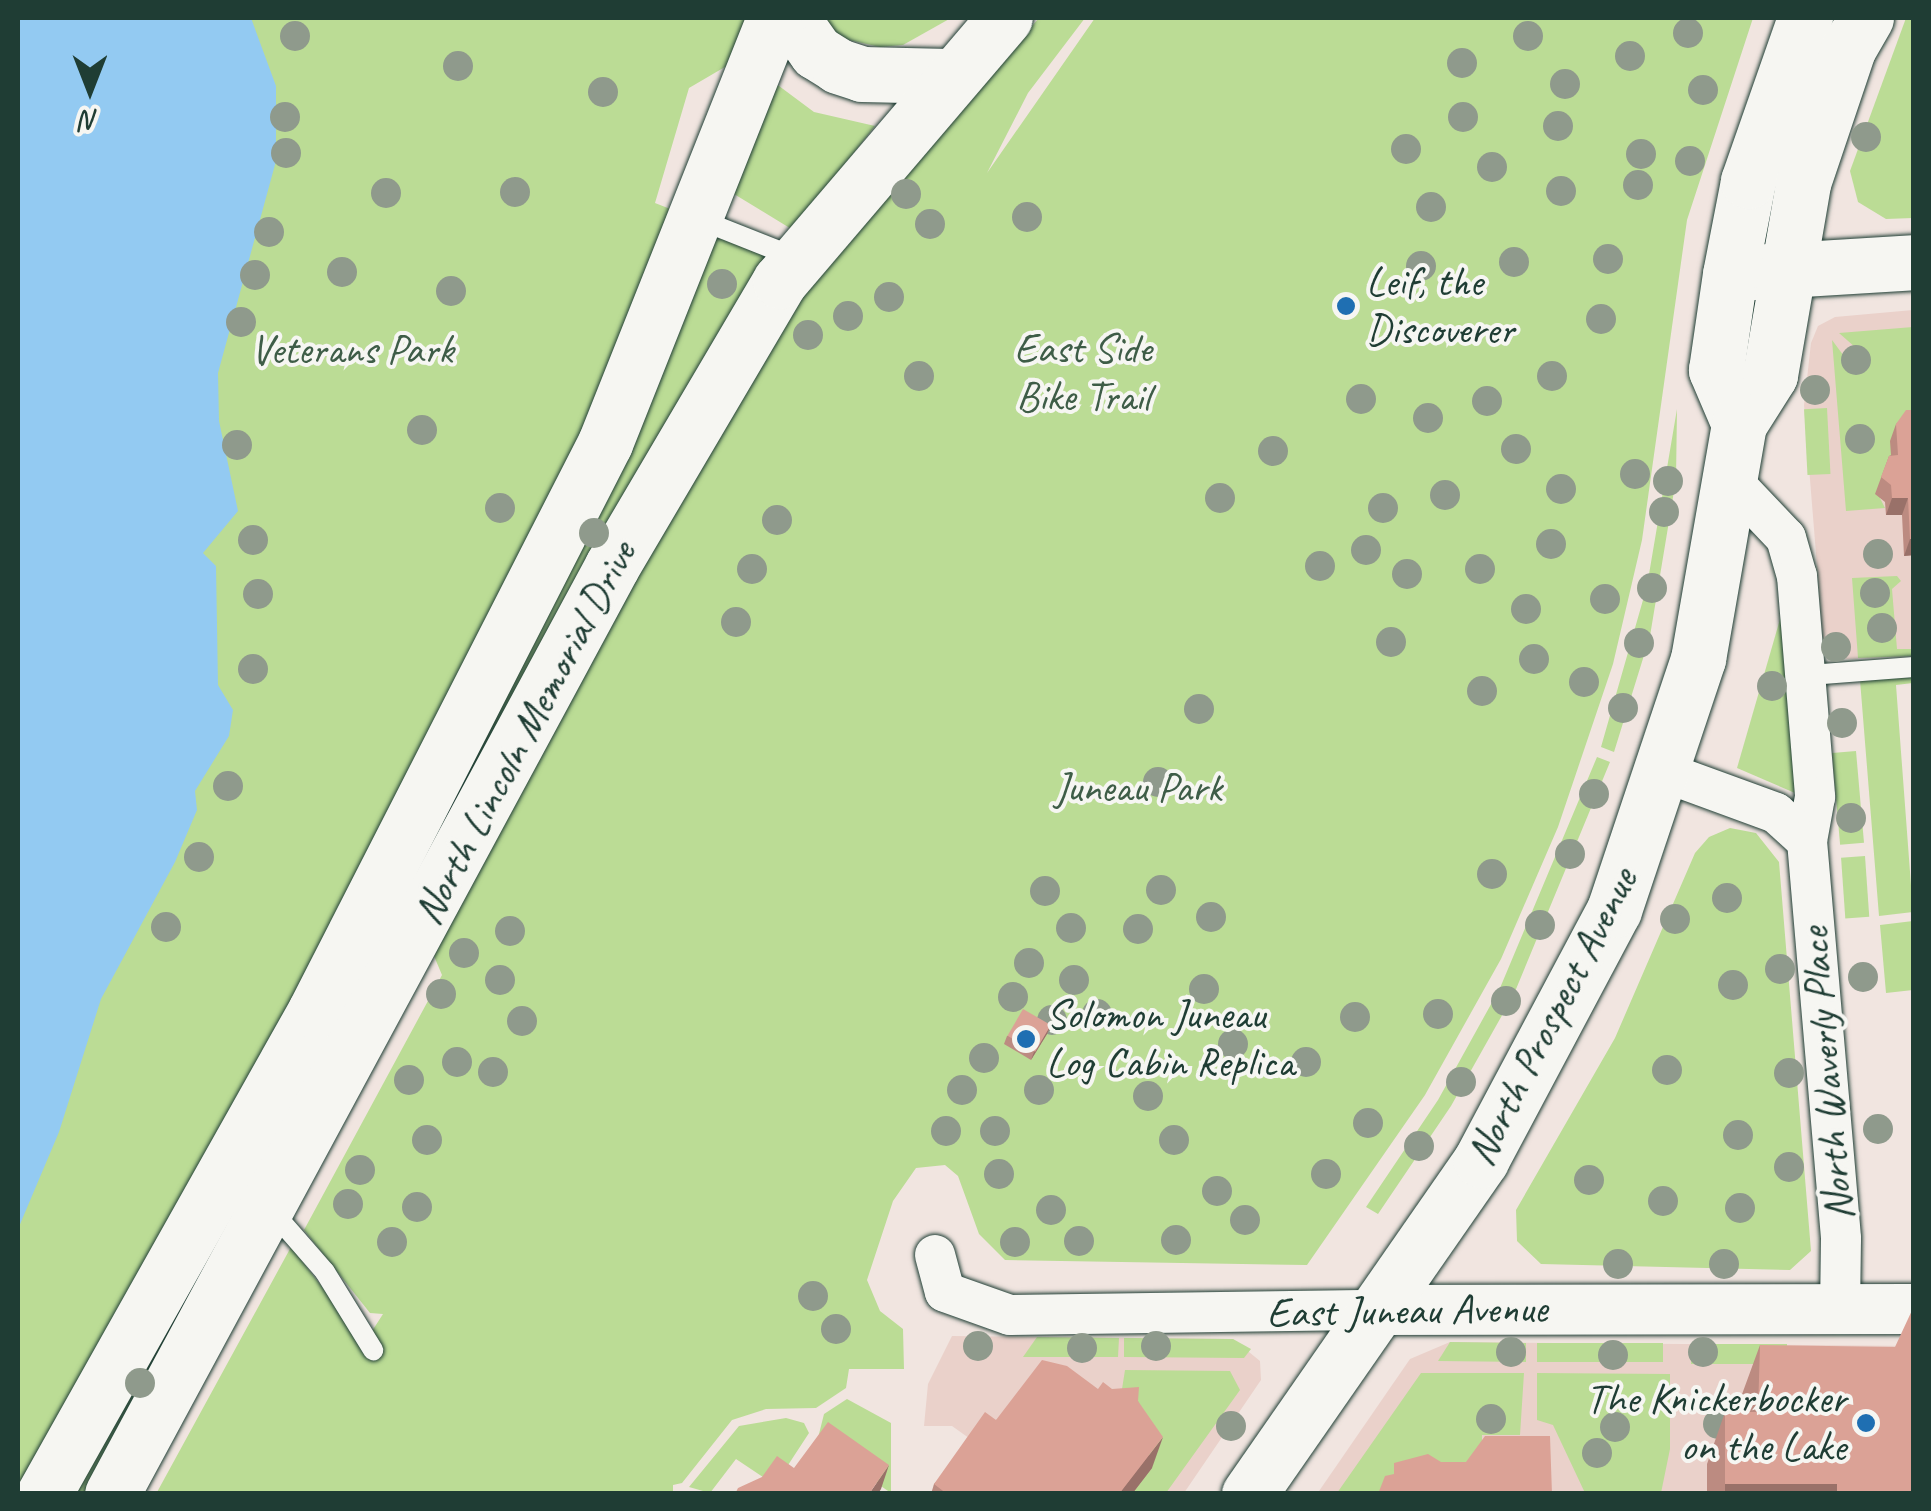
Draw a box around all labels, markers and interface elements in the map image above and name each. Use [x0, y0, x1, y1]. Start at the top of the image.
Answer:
north arrow [40, 40, 140, 140]
text: N [81, 103, 99, 138]
place label: Leif, the Discoverer [1366, 257, 1514, 356]
marker: Leif, the Discoverer [1335, 295, 1357, 317]
park label: East Side Bike Trail [1014, 324, 1152, 422]
park label: Veterans Park [251, 325, 453, 375]
street label: North Lincoln Memorial Drive [403, 533, 647, 933]
park label: Juneau Park [1053, 763, 1223, 813]
street label: North Prospect Avenue [1455, 860, 1649, 1174]
street label: North Waverly Place [1789, 925, 1865, 1223]
place label: Solomon Juneau Log Cabin Replica [1046, 990, 1297, 1088]
marker: Solomon Juneau Log Cabin Replica [1015, 1028, 1037, 1050]
street label: East Juneau Avenue [1267, 1283, 1547, 1339]
place label: The Knickerbocker on the Lake [1585, 1374, 1846, 1472]
marker: The Knickerbocker on the Lake [1855, 1412, 1877, 1434]

